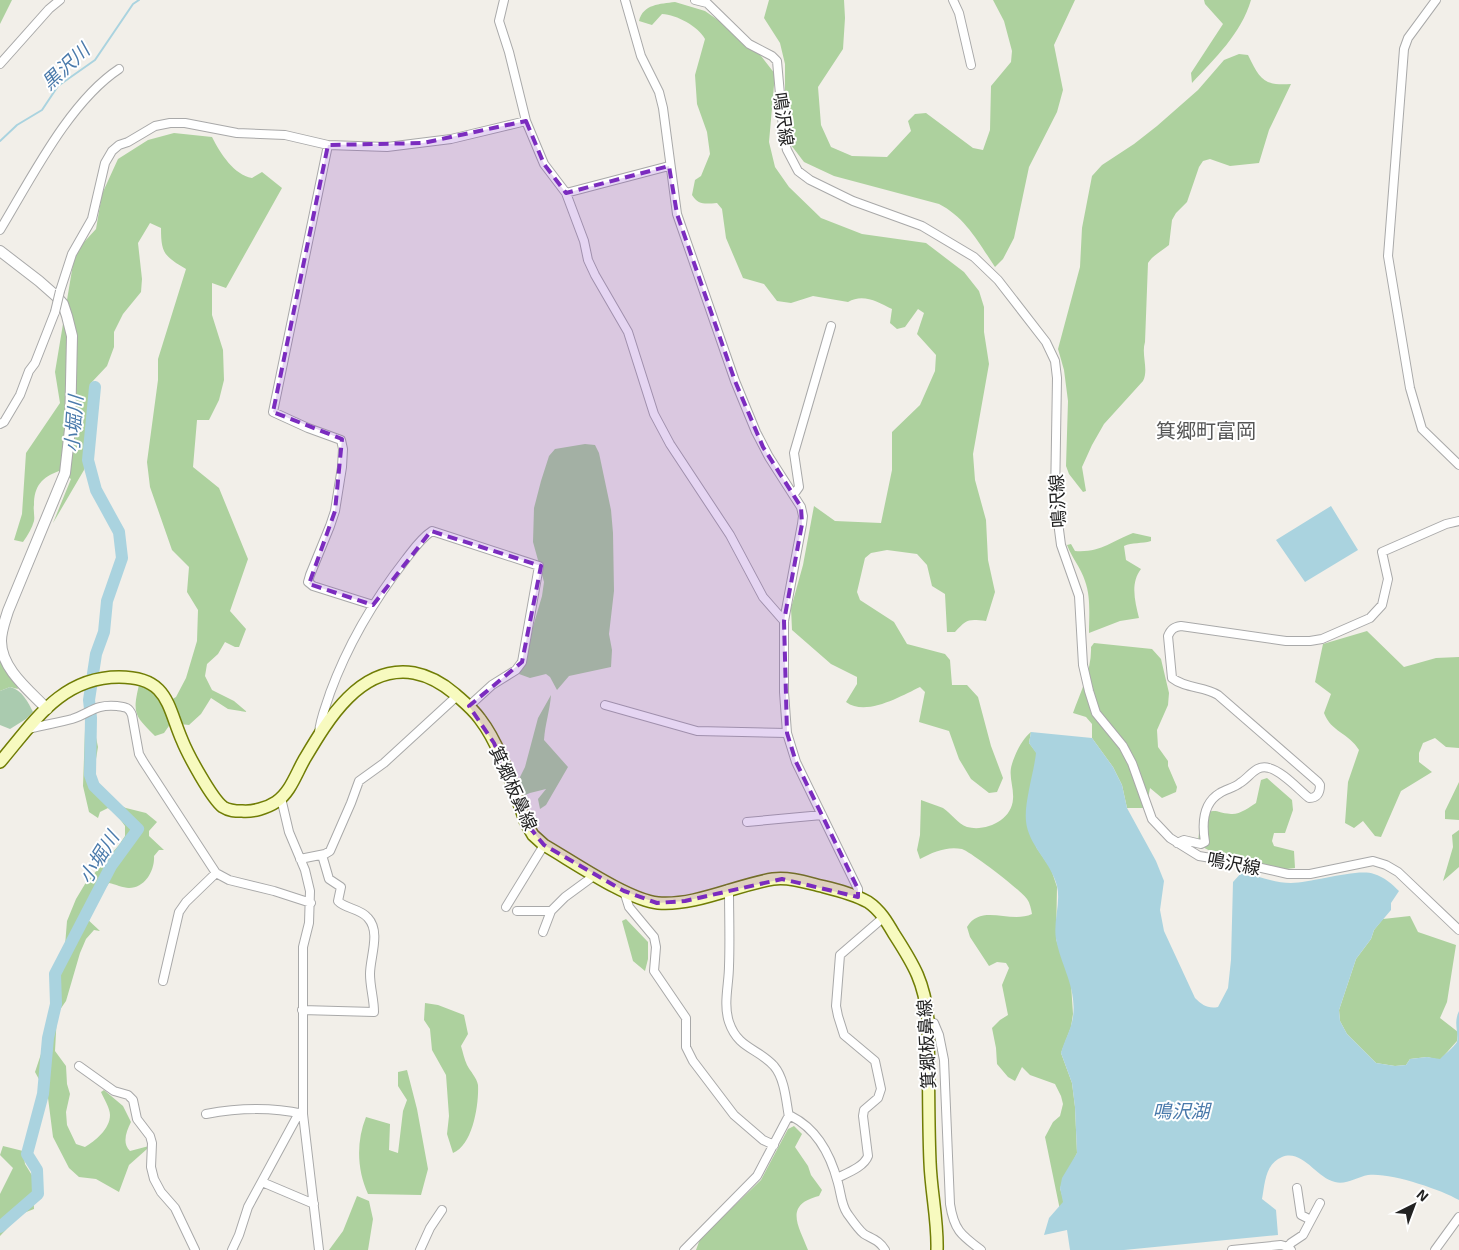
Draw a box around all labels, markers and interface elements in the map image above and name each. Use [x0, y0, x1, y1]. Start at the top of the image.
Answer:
water label: 黒沢川 [36, 37, 95, 94]
street label: 鳴沢線 [769, 91, 799, 147]
water label: 小堀川 [60, 393, 87, 453]
district label: 箕郷町富岡 [1156, 418, 1256, 442]
street label: 鳴沢線 [1045, 473, 1069, 529]
street label: 箕郷板鼻線 [486, 742, 542, 834]
water label: 小堀川 [73, 825, 124, 887]
street label: 鳴沢線 [1205, 847, 1263, 879]
street label: 箕郷板鼻線 [913, 998, 939, 1090]
water label: 鳴沢湖 [1152, 1099, 1212, 1122]
north arrow [1389, 1180, 1439, 1230]
text: N [1414, 1185, 1432, 1205]

